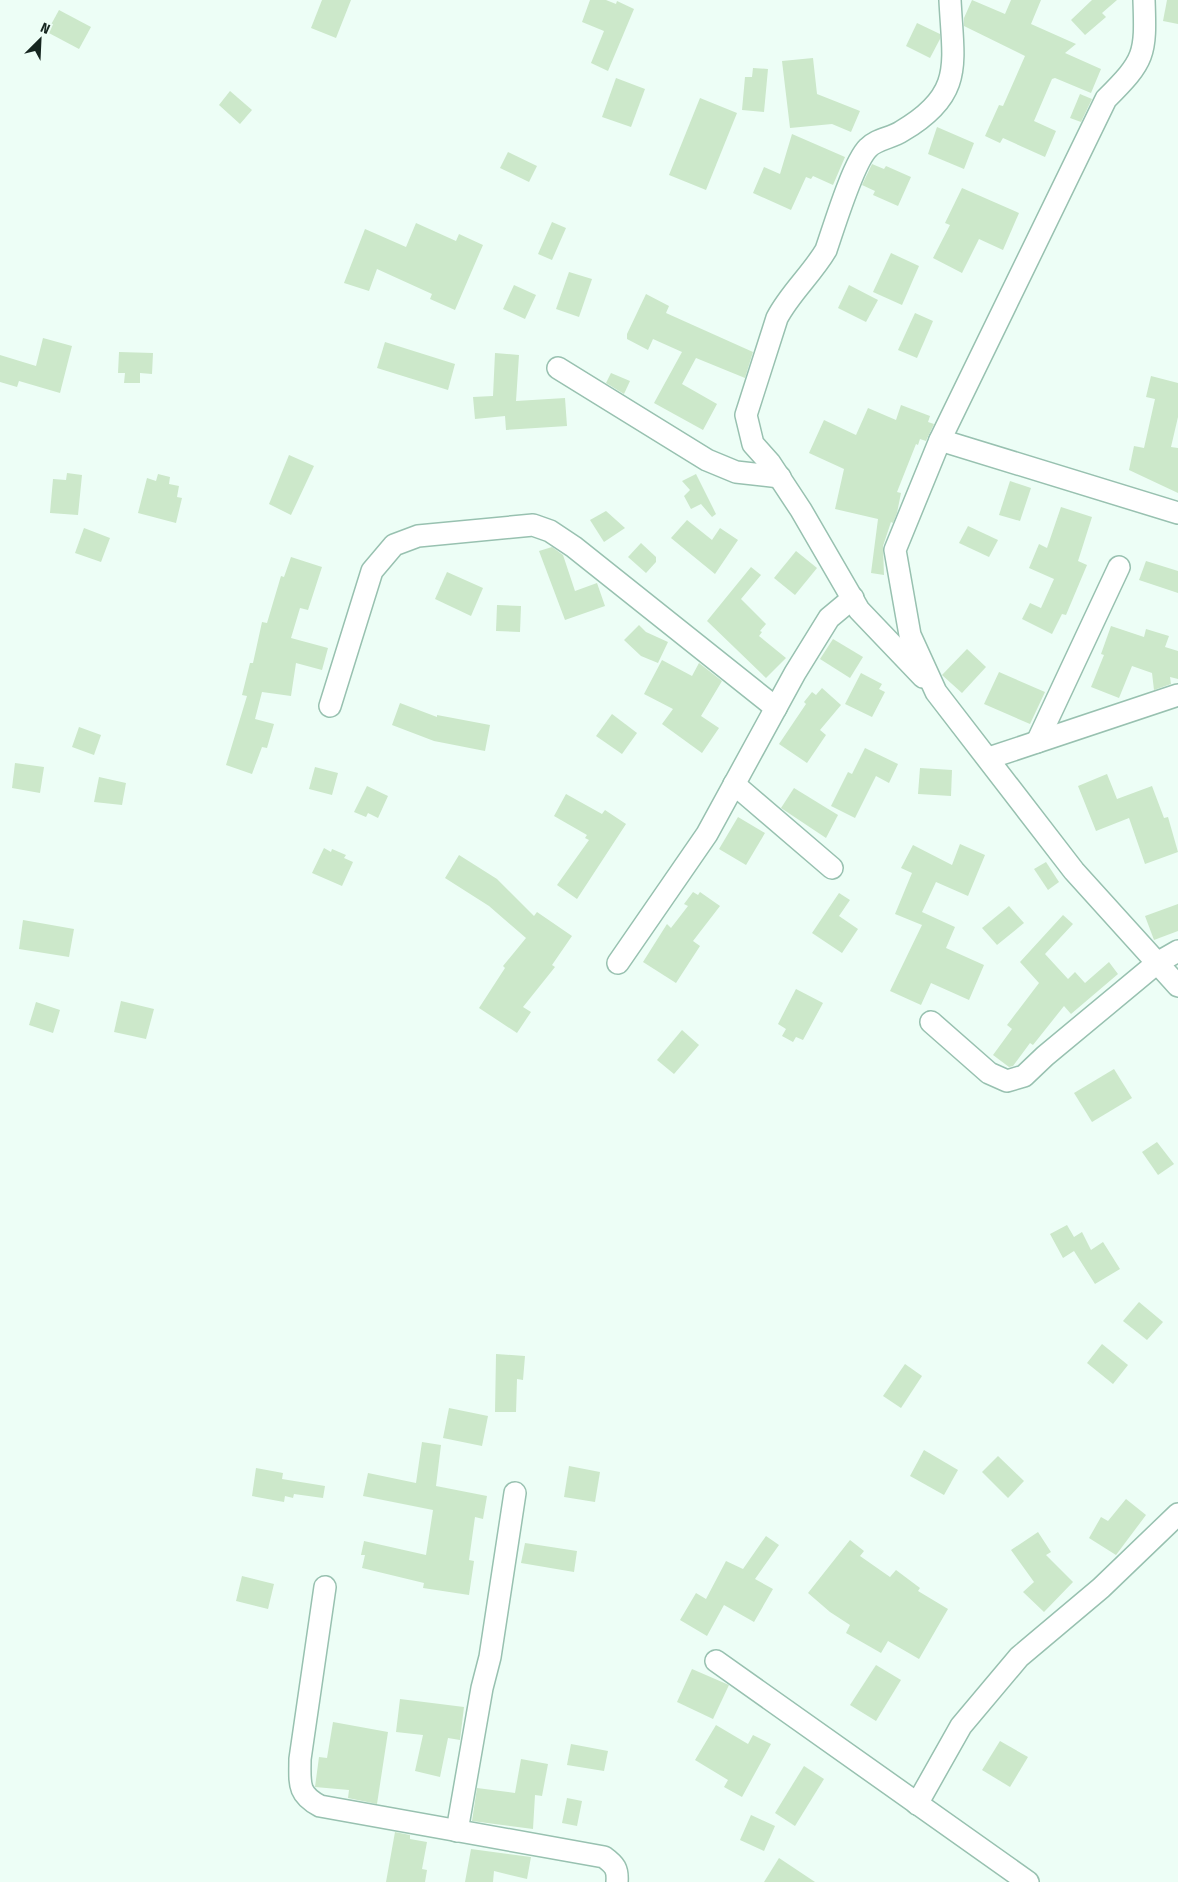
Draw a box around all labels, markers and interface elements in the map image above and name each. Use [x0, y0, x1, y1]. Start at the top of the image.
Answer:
north arrow [15, 15, 65, 65]
text: N [38, 19, 52, 38]

